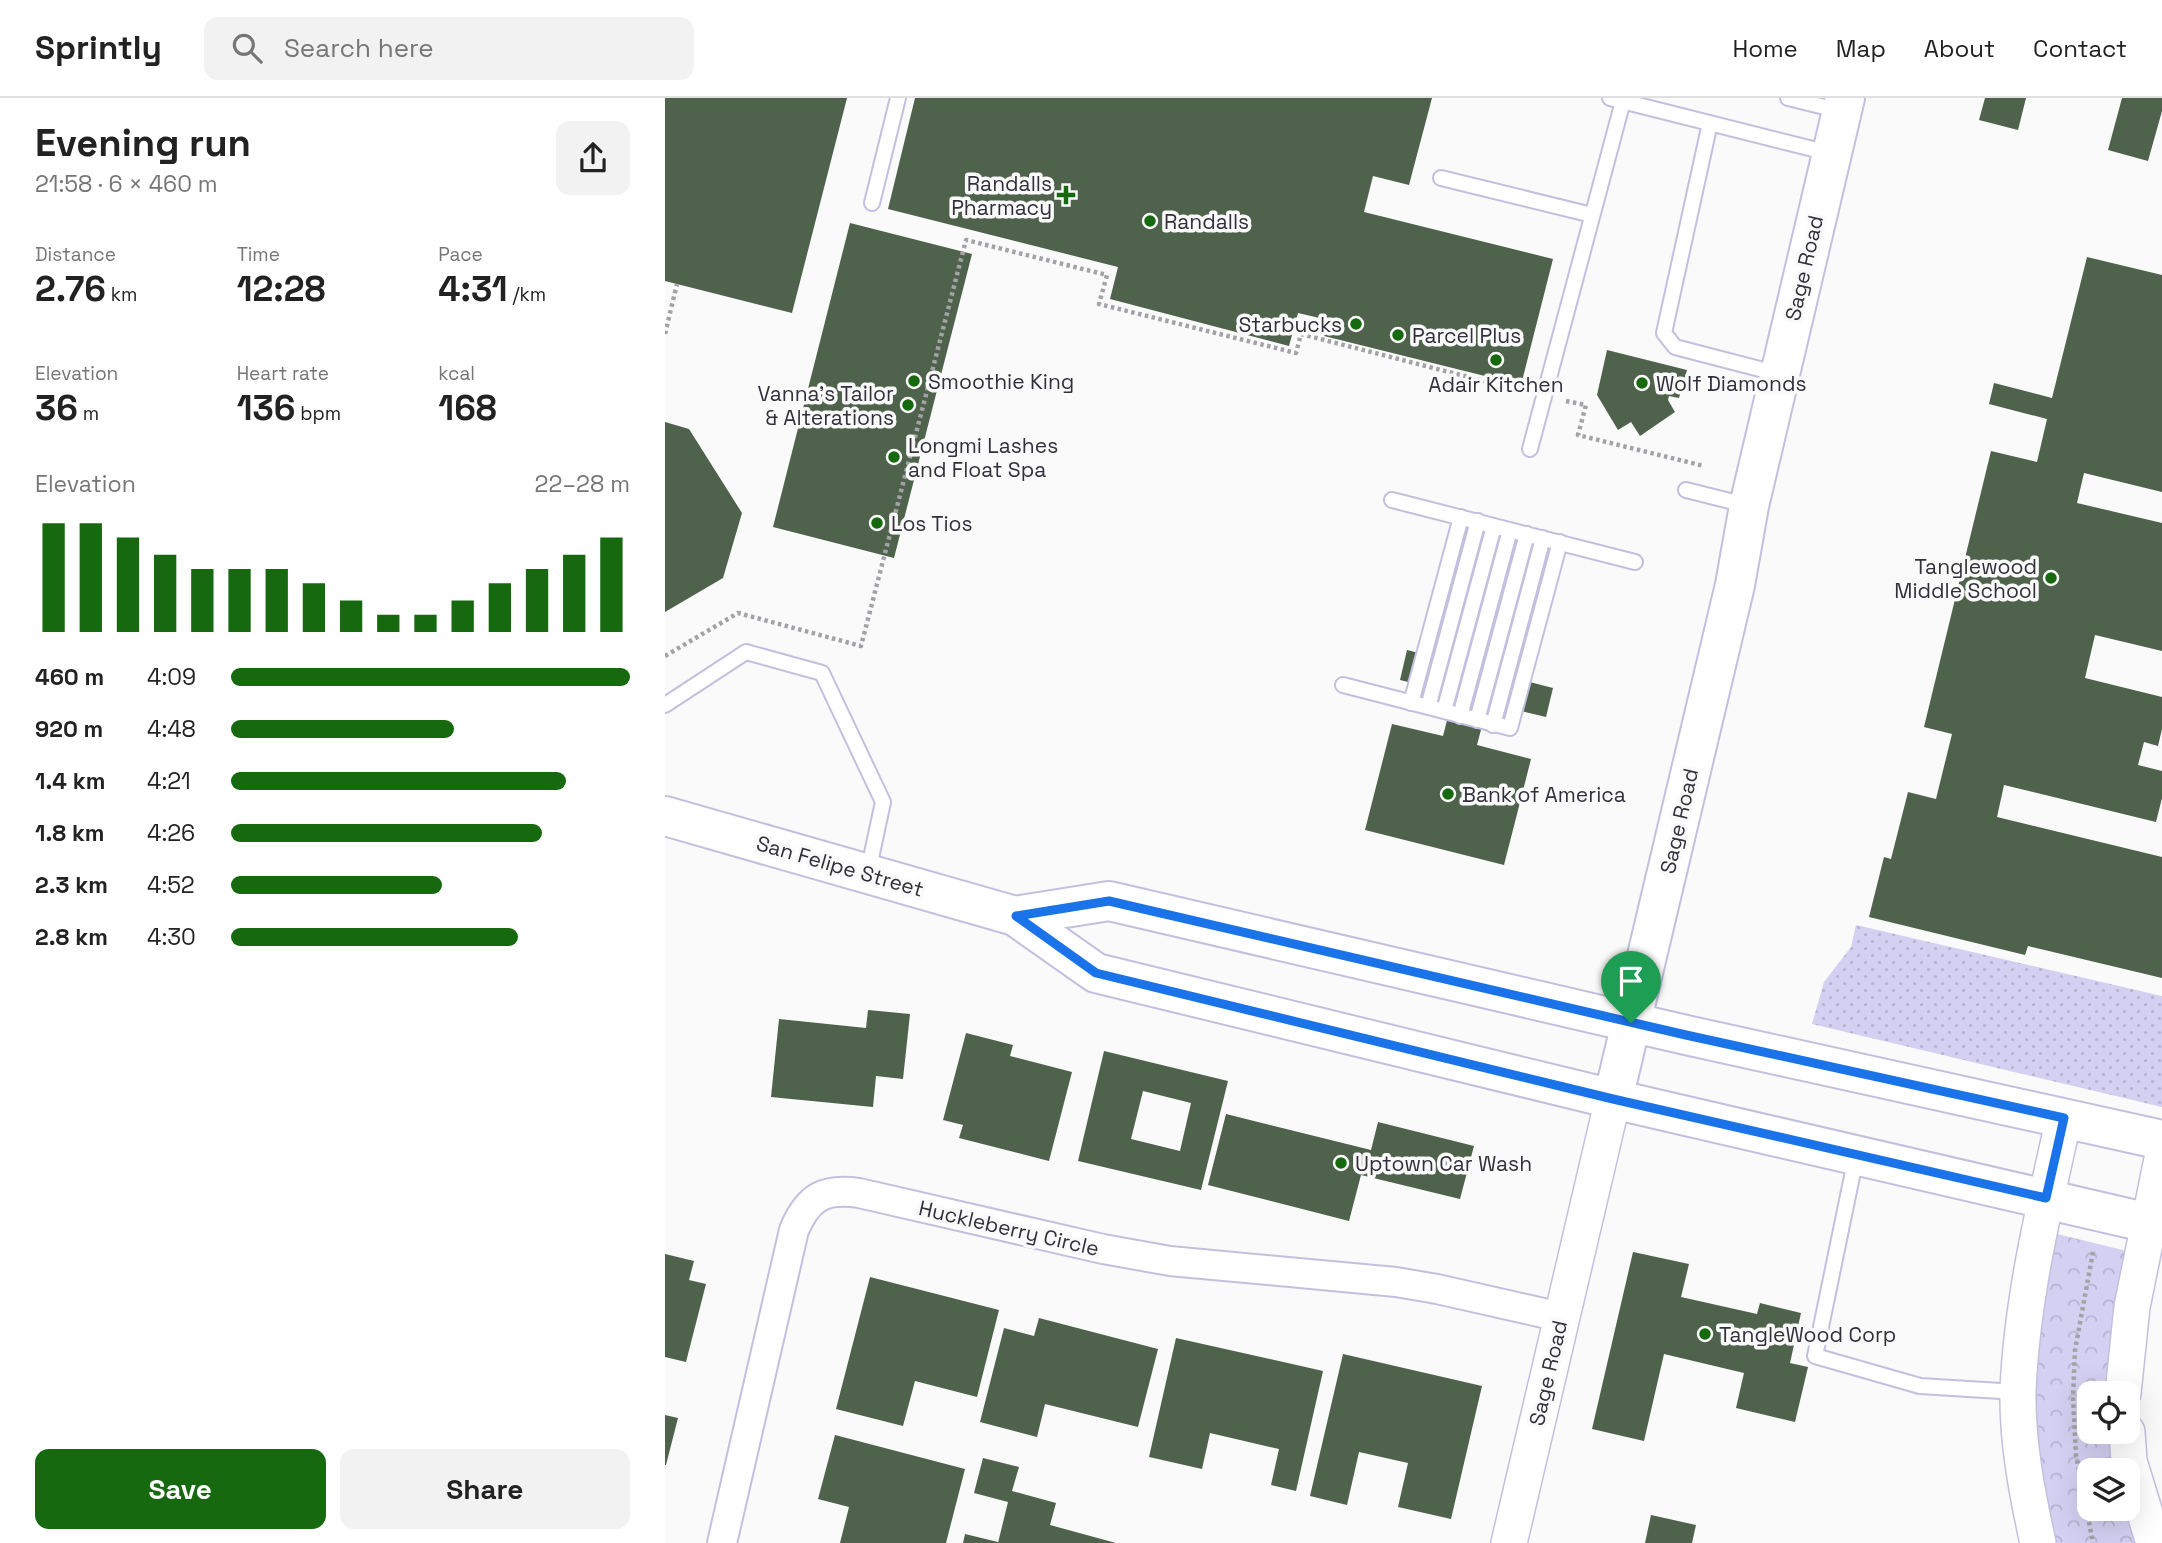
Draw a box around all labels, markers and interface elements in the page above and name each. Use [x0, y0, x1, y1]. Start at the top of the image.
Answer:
search box [204, 17, 694, 80]
text: Sprintly [35, 27, 162, 69]
icon: search [228, 29, 266, 67]
text: Search here [284, 31, 434, 65]
text: Home [1732, 33, 1798, 64]
text: Map [1836, 33, 1886, 64]
text: About [1924, 33, 1995, 64]
text: Contact [2033, 33, 2127, 64]
text: Evening run [35, 119, 251, 167]
button: share [556, 121, 630, 195]
text: 21:58 · 6 × 460 m [35, 169, 218, 199]
place label: Randalls Pharmacy [951, 170, 1052, 221]
marker: Randalls Pharmacy [1058, 187, 1074, 203]
place label: Randalls [1164, 208, 1249, 235]
marker: Randalls [1142, 213, 1158, 229]
street label: Sage Road [1779, 213, 1829, 323]
text: Distance [35, 242, 116, 267]
text: Time [237, 242, 280, 267]
text: Pace [438, 242, 483, 267]
text: 2.76 [35, 267, 106, 311]
text: 12:28 [237, 267, 326, 311]
text: 4:31 [438, 267, 508, 311]
text: km [106, 282, 137, 307]
text: /km [508, 282, 546, 307]
place label: Starbucks [1239, 311, 1342, 338]
marker: Starbucks [1348, 316, 1364, 332]
place label: Parcel Plus [1412, 322, 1521, 349]
marker: Parcel Plus [1390, 327, 1406, 343]
marker: Adair Kitchen [1488, 352, 1504, 368]
text: Elevation [35, 361, 118, 386]
text: Heart rate [237, 361, 329, 386]
text: kcal [438, 361, 475, 386]
place label: Smoothie King [928, 368, 1074, 395]
place label: Wolf Diamonds [1656, 370, 1807, 397]
place label: Adair Kitchen [1428, 371, 1564, 398]
marker: Smoothie King [906, 373, 922, 389]
marker: Wolf Diamonds [1634, 375, 1650, 391]
place label: Vanna's Tailor & Alterations [758, 380, 894, 431]
text: 36 [35, 386, 78, 430]
text: 136 [237, 386, 295, 430]
text: 168 [438, 386, 497, 430]
marker: Vanna's Tailor & Alterations [900, 397, 916, 413]
text: m [78, 401, 99, 426]
text: bpm [295, 401, 341, 426]
place label: Longmi Lashes and Float Spa [908, 432, 1058, 483]
marker: Longmi Lashes and Float Spa [886, 449, 902, 465]
text: Elevation [35, 469, 136, 499]
text: 22–28 m [535, 469, 630, 499]
place label: Los Tios [891, 510, 973, 537]
marker: Los Tios [869, 515, 885, 531]
place label: Tanglewood Middle School [1894, 553, 2037, 604]
marker: Tanglewood Middle School [2043, 570, 2059, 586]
text: 460 m [35, 662, 104, 692]
text: 4:09 [147, 662, 196, 692]
text: 920 m [35, 714, 103, 744]
text: 4:48 [147, 714, 196, 744]
text: 1.4 km [35, 766, 105, 796]
text: 4:21 [147, 766, 191, 796]
street label: Sage Road [1654, 766, 1704, 876]
place label: Bank of America [1462, 781, 1626, 808]
marker: Bank of America [1440, 786, 1456, 802]
text: 1.8 km [35, 818, 105, 848]
text: 4:26 [147, 818, 195, 848]
street label: San Felipe Street [753, 829, 927, 903]
text: 2.3 km [35, 870, 108, 900]
text: 4:52 [147, 870, 195, 900]
text: 2.8 km [35, 922, 108, 952]
text: 4:30 [147, 922, 196, 952]
pin [1601, 951, 1661, 1023]
icon: arrive [1612, 962, 1650, 1000]
place label: Uptown Car Wash [1355, 1150, 1532, 1177]
marker: Uptown Car Wash [1333, 1155, 1349, 1171]
street label: Huckleberry Circle [916, 1194, 1102, 1262]
street label: Sage Road [1523, 1318, 1573, 1428]
place label: TangleWood Corp [1719, 1321, 1896, 1348]
marker: TangleWood Corp [1697, 1326, 1713, 1342]
map controls [2077, 1381, 2140, 1521]
button: locate [2077, 1381, 2140, 1444]
button: Save [35, 1449, 326, 1529]
button: Share [340, 1449, 630, 1529]
button: layers [2077, 1458, 2140, 1521]

